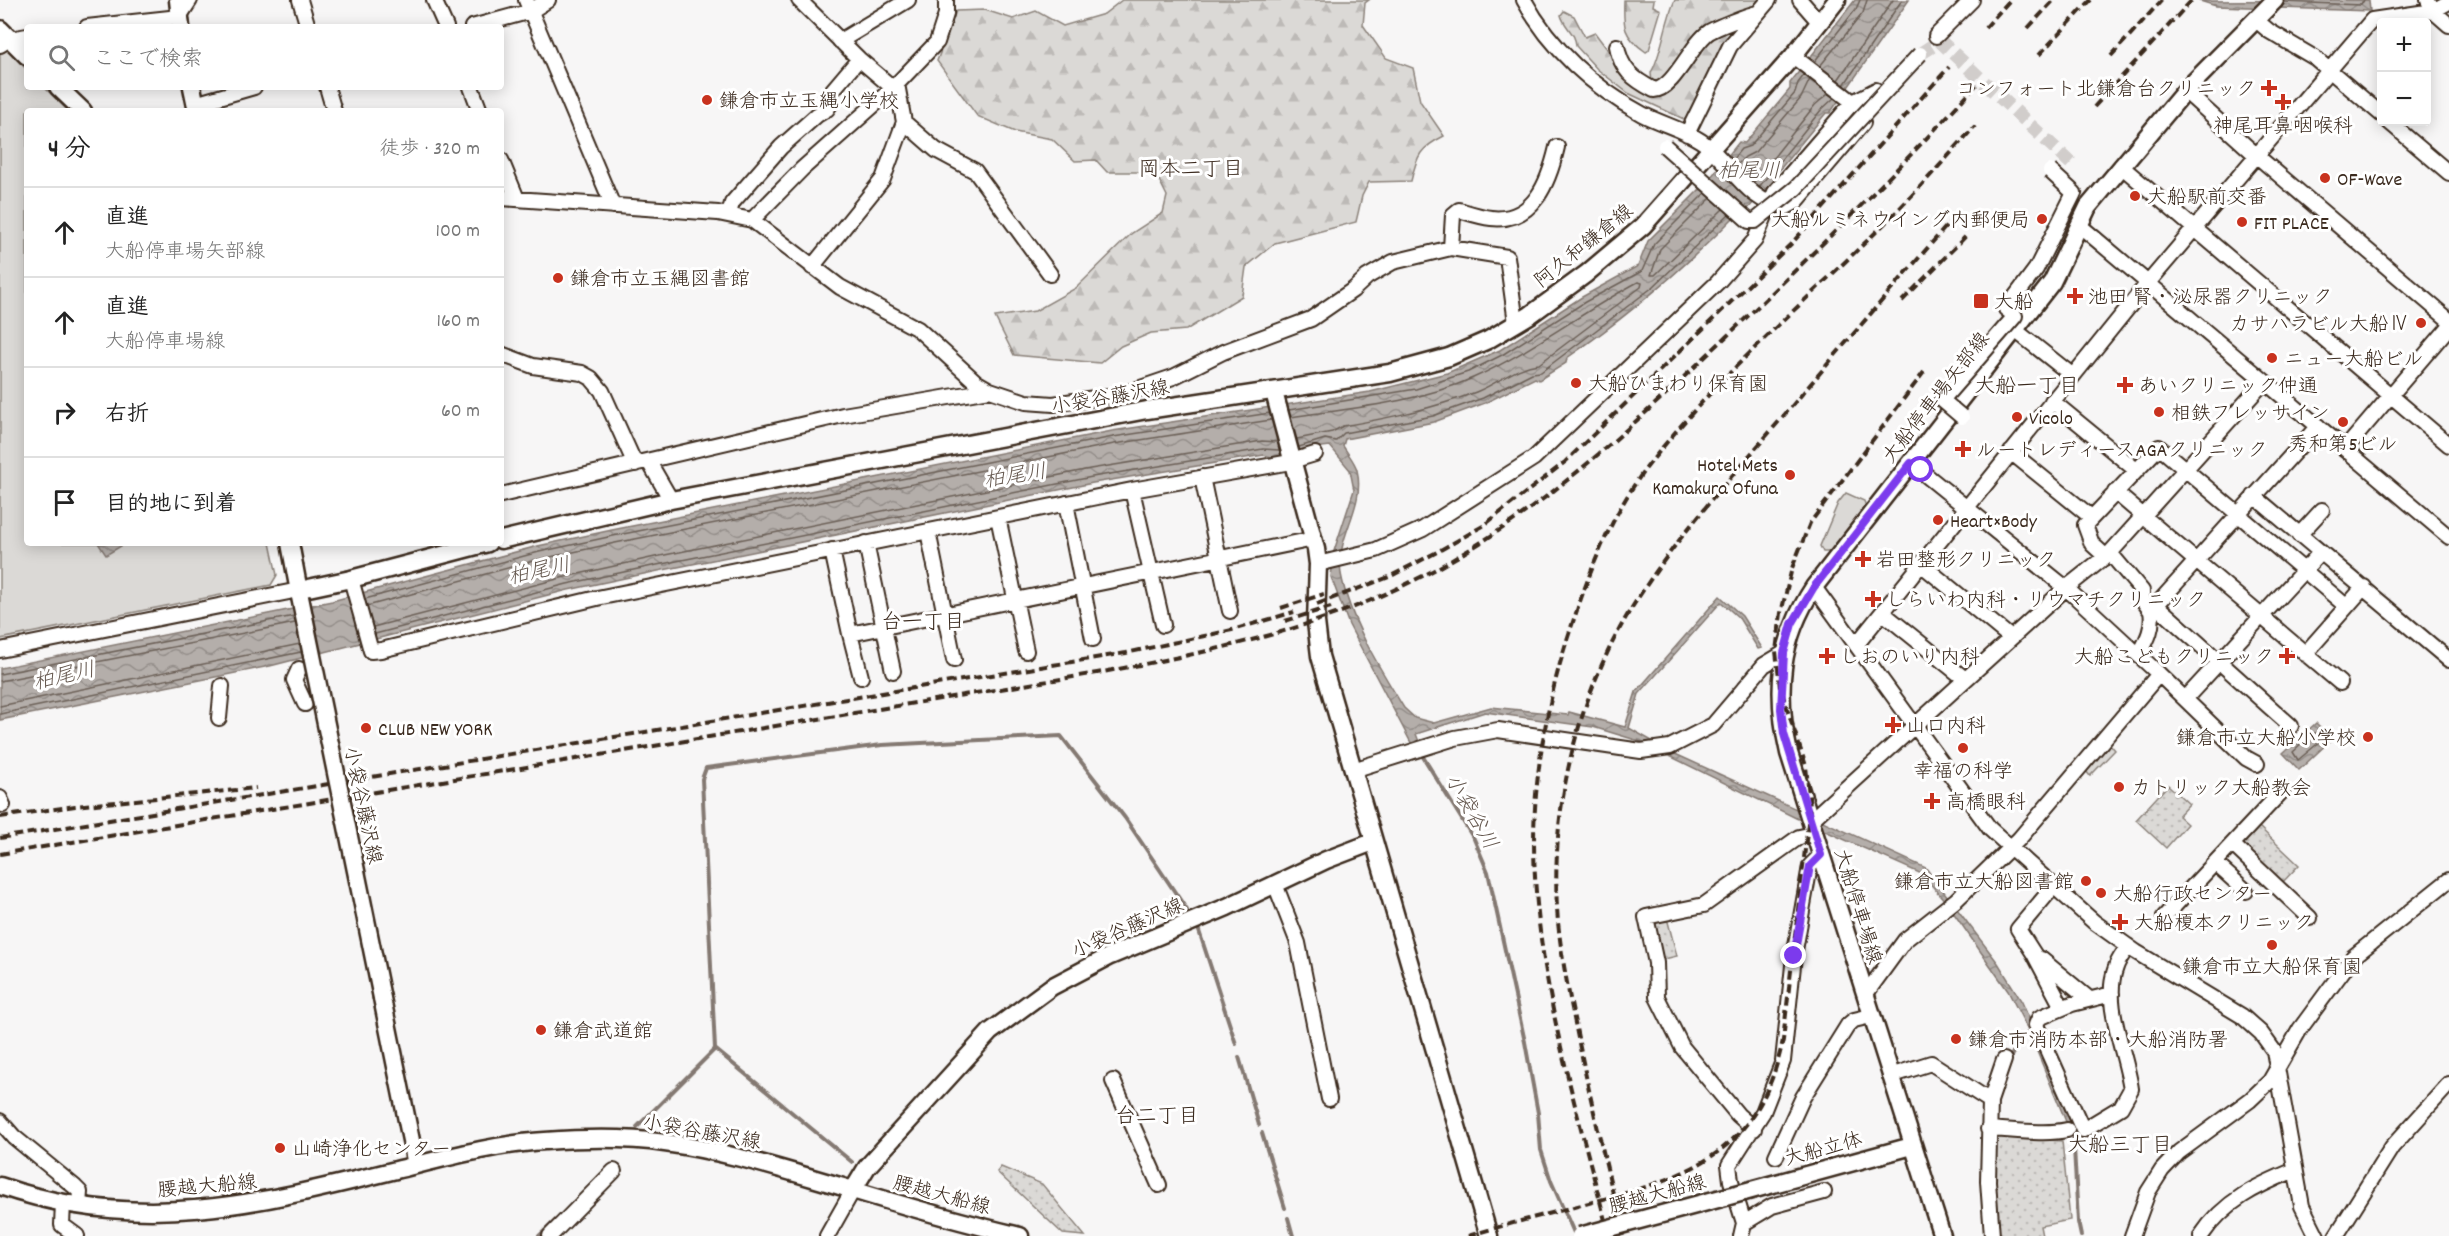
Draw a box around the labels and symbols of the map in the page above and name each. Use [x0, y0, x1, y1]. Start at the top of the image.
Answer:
place label: コンフォート北鎌倉台クリニック [1956, 77, 2256, 105]
marker: コンフォート北鎌倉台クリニック [2260, 79, 2278, 97]
place label: 鎌倉市立玉縄小学校 [719, 89, 899, 117]
marker: 鎌倉市立玉縄小学校 [700, 93, 714, 107]
marker: 神尾耳鼻咽喉科 [2274, 93, 2292, 111]
place label: 神尾耳鼻咽喉科 [2213, 114, 2353, 142]
district label: 岡本二丁目 [1139, 156, 1244, 186]
water label: 柏尾川 [1718, 158, 1781, 188]
place label: OF-Wave [2337, 167, 2402, 195]
marker: OF-Wave [2318, 171, 2332, 185]
place label: 大船駅前交番 [2147, 185, 2267, 213]
marker: 大船駅前交番 [2128, 189, 2142, 203]
street label: 阿久和鎌倉線 [1529, 199, 1640, 296]
place label: 大船ルミネウイング内郵便局 [1771, 208, 2030, 236]
place label: FIT PLACE [2254, 211, 2329, 239]
marker: 大船ルミネウイング内郵便局 [2035, 212, 2049, 226]
marker: FIT PLACE [2235, 215, 2249, 229]
place label: 鎌倉市立玉縄図書館 [570, 267, 750, 295]
marker: 鎌倉市立玉縄図書館 [551, 271, 565, 285]
place label: 池田 腎・泌尿器クリニック [2088, 285, 2333, 313]
marker: 池田 腎・泌尿器クリニック [2066, 287, 2084, 305]
place label: 大船 [1994, 290, 2034, 318]
marker: 大船 [1972, 292, 1990, 310]
place label: カサハラビル大船Ⅳ [2229, 312, 2409, 340]
marker: カサハラビル大船Ⅳ [2414, 316, 2428, 330]
street label: 大船停車場矢部線 [1877, 327, 1998, 471]
place label: ニュー大船ビル [2284, 347, 2424, 375]
marker: ニュー大船ビル [2265, 351, 2279, 365]
place label: 大船ひまわり保育園 [1588, 372, 1768, 400]
district label: 大船一丁目 [1975, 373, 2080, 403]
place label: あいクリニック仲通 [2138, 374, 2318, 402]
street label: 小袋谷藤沢線 [1049, 375, 1172, 423]
marker: 大船ひまわり保育園 [1569, 376, 1583, 390]
marker: あいクリニック仲通 [2116, 376, 2134, 394]
place label: 相鉄フレッサイン [2171, 401, 2330, 429]
marker: 相鉄フレッサイン [2152, 405, 2166, 419]
place label: Vicolo [2029, 406, 2073, 434]
marker: Vicolo [2010, 410, 2024, 424]
marker: 秀和第5ビル [2336, 415, 2350, 429]
place label: 秀和第5ビル [2289, 432, 2397, 460]
place label: ルートレディースAGAクリニック [1976, 438, 2268, 466]
marker: ルートレディースAGAクリニック [1954, 440, 1972, 458]
place label: Hotel Mets Kamakura Ofuna [1652, 453, 1779, 504]
route start [1907, 456, 1933, 482]
water label: 柏尾川 [982, 458, 1049, 498]
marker: Hotel Mets Kamakura Ofuna [1783, 468, 1797, 482]
place label: Heart×Body [1950, 509, 2038, 537]
marker: Heart×Body [1931, 513, 1945, 527]
place label: 岩田整形クリニック [1876, 548, 2056, 576]
marker: 岩田整形クリニック [1854, 550, 1872, 568]
water label: 柏尾川 [506, 552, 574, 594]
place label: しらいわ内科・リウマチクリニック [1886, 588, 2206, 616]
marker: しらいわ内科・リウマチクリニック [1864, 590, 1882, 608]
district label: 台一丁目 [881, 609, 965, 639]
place label: しおのいり内科 [1840, 645, 1980, 673]
place label: 大船こどもクリニック [2074, 645, 2274, 673]
marker: しおのいり内科 [1818, 647, 1836, 665]
marker: 大船こどもクリニック [2278, 647, 2296, 665]
water label: 柏尾川 [31, 656, 99, 700]
place label: 山口内科 [1906, 714, 1986, 742]
marker: 山口内科 [1884, 716, 1902, 734]
place label: CLUB NEW YORK [378, 717, 493, 745]
marker: CLUB NEW YORK [359, 721, 373, 735]
place label: 鎌倉市立大船小学校 [2176, 726, 2356, 754]
marker: 鎌倉市立大船小学校 [2361, 730, 2375, 744]
marker: 幸福の科学 [1956, 741, 1970, 755]
street label: 小袋谷藤沢線 [335, 744, 387, 867]
place label: 幸福の科学 [1913, 759, 2013, 787]
water label: 小袋谷川 [1435, 769, 1503, 856]
place label: カトリック大船教会 [2131, 776, 2311, 804]
marker: カトリック大船教会 [2112, 780, 2126, 794]
place label: 高橋眼科 [1946, 790, 2026, 818]
marker: 高橋眼科 [1923, 792, 1941, 810]
street label: 大船停車場線 [1825, 845, 1887, 968]
place label: 鎌倉市立大船図書館 [1894, 870, 2074, 898]
marker: 鎌倉市立大船図書館 [2079, 874, 2093, 888]
place label: 大船行政センター [2113, 882, 2272, 910]
marker: 大船行政センター [2094, 886, 2108, 900]
street label: 小袋谷藤沢線 [1068, 893, 1189, 967]
place label: 大船榎本クリニック [2134, 911, 2314, 939]
marker: 大船榎本クリニック [2111, 913, 2129, 931]
marker: 鎌倉市立大船保育園 [2265, 938, 2279, 952]
route end [1780, 942, 1806, 968]
place label: 鎌倉市立大船保育園 [2182, 955, 2362, 983]
place label: 鎌倉武道館 [553, 1019, 653, 1047]
marker: 鎌倉武道館 [534, 1023, 548, 1037]
place label: 鎌倉市消防本部・大船消防署 [1968, 1028, 2228, 1056]
marker: 鎌倉市消防本部・大船消防署 [1949, 1032, 1963, 1046]
district label: 台二丁目 [1115, 1103, 1199, 1133]
street label: 小袋谷藤沢線 [640, 1110, 763, 1158]
street label: 大船立体 [1782, 1127, 1866, 1175]
district label: 大船三丁目 [2068, 1132, 2173, 1162]
place label: 山崎浄化センター [292, 1137, 451, 1165]
marker: 山崎浄化センター [273, 1141, 287, 1155]
street label: 腰越大船線 [1606, 1169, 1710, 1222]
street label: 腰越大船線 [156, 1170, 258, 1206]
street label: 腰越大船線 [889, 1170, 993, 1223]

